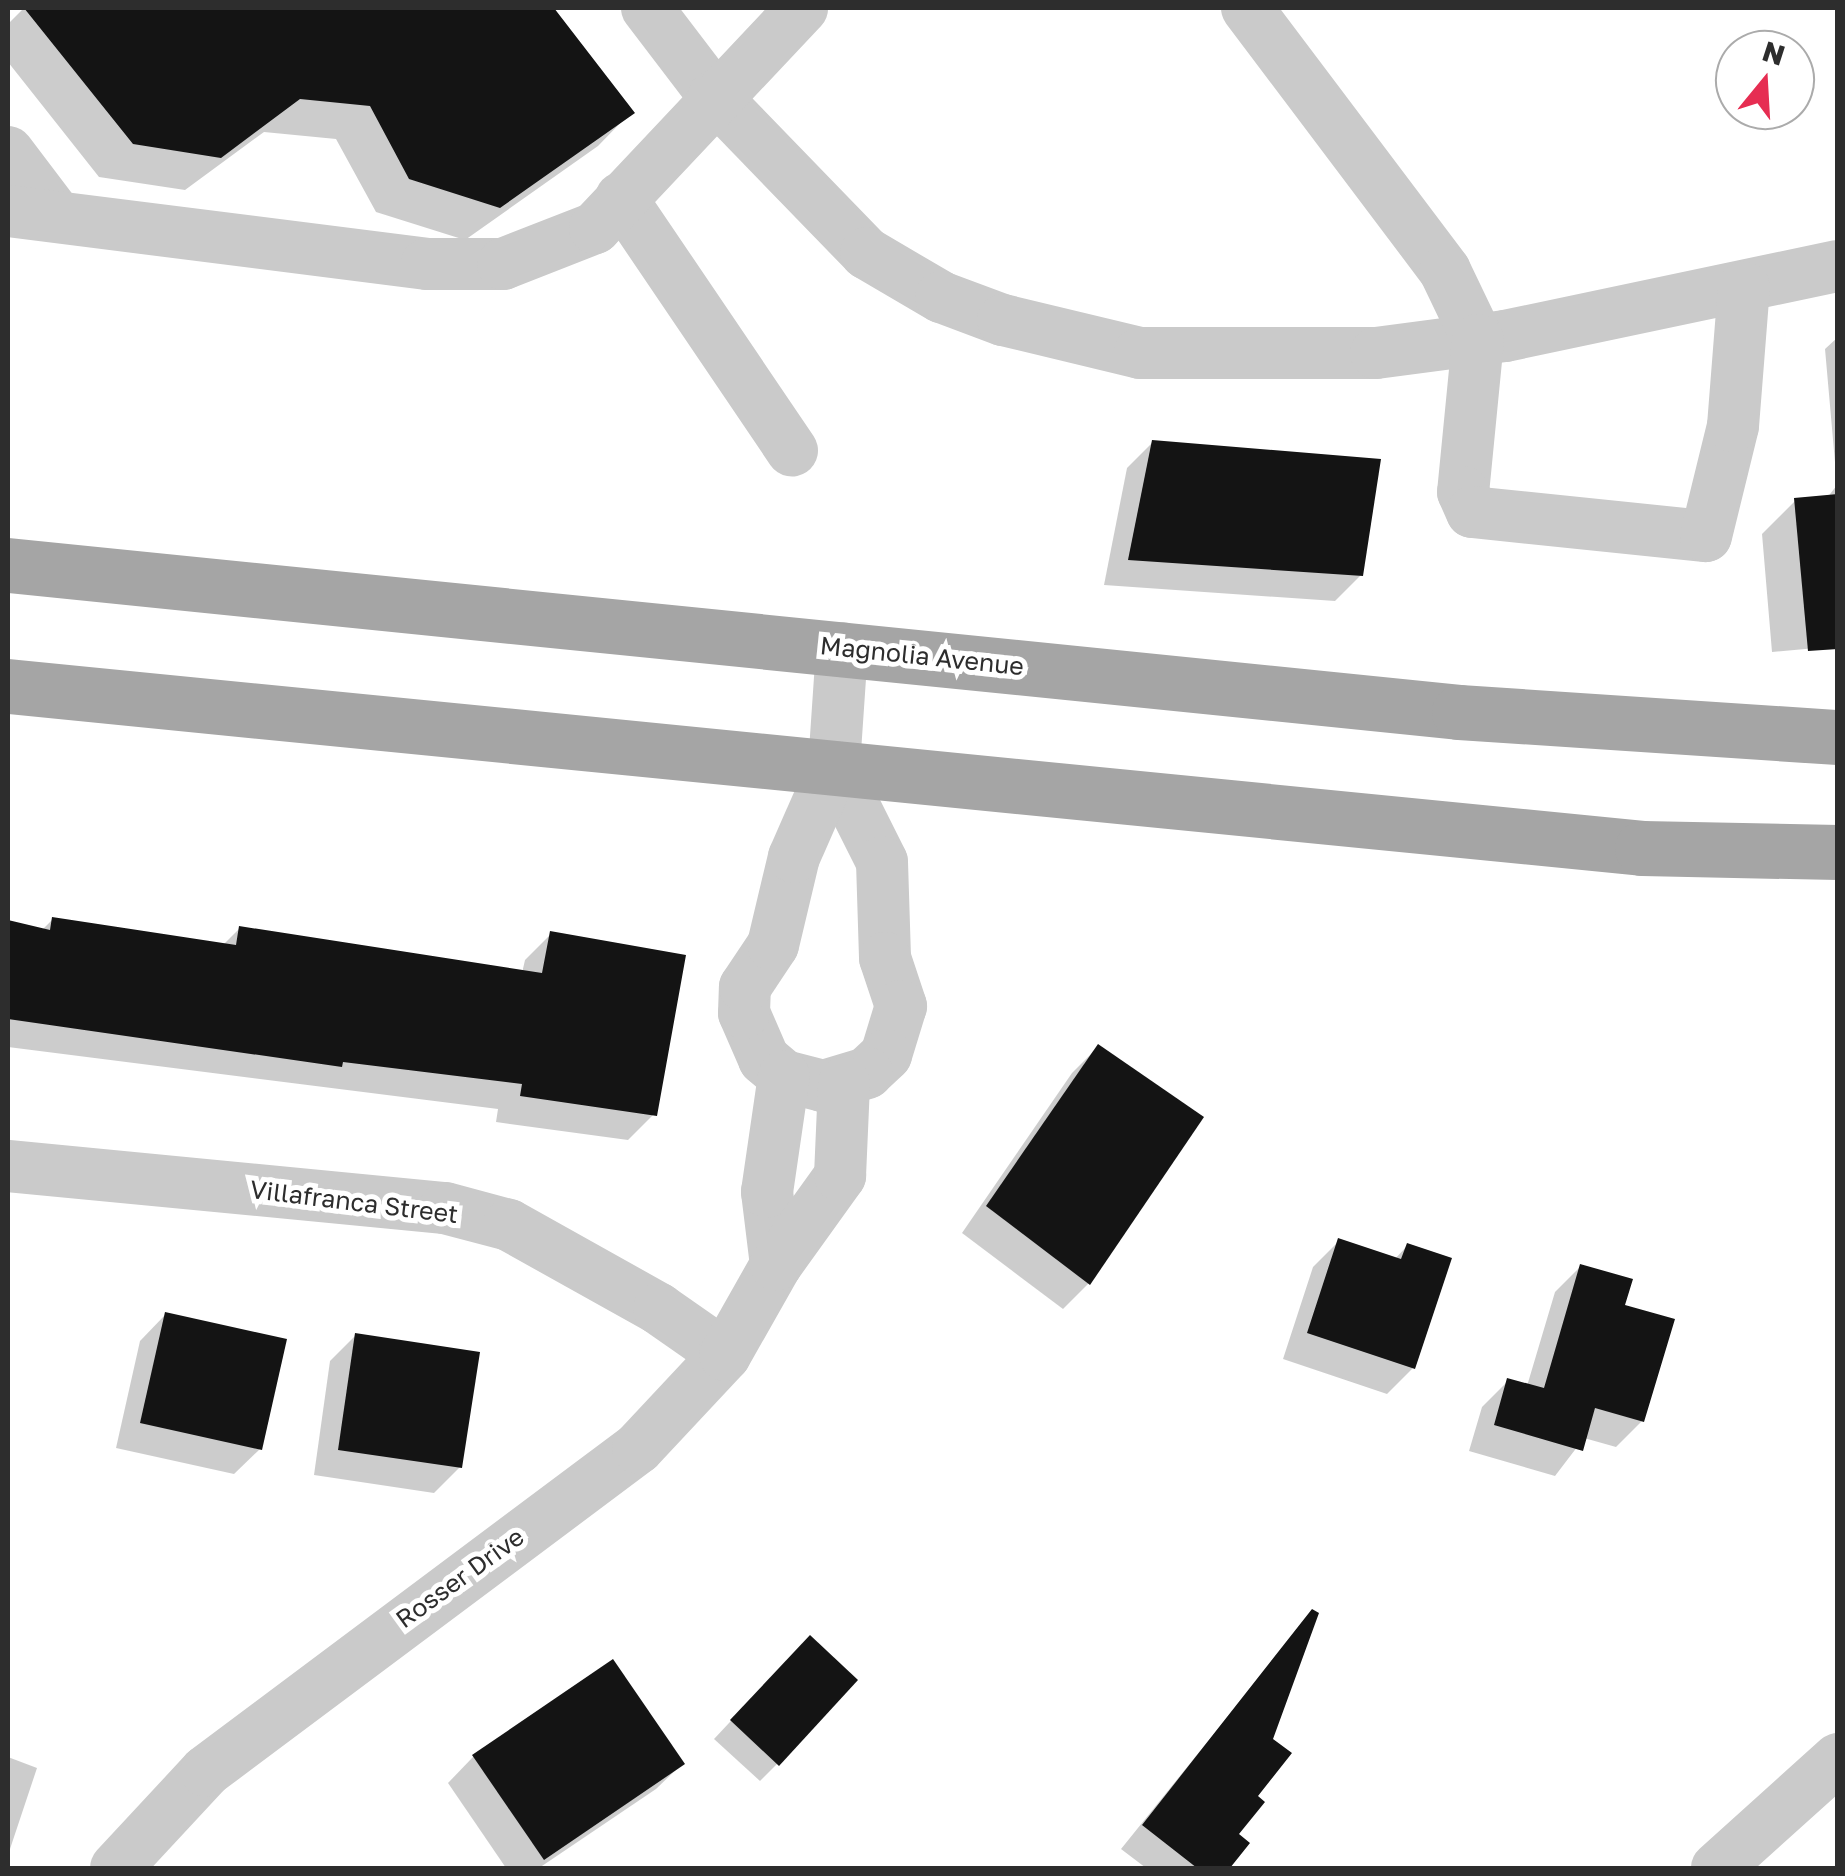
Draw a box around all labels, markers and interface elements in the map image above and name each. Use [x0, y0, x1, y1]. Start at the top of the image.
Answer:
north arrow [1715, 30, 1815, 130]
text: N [1759, 34, 1789, 72]
street label: Magnolia Avenue [819, 630, 1025, 682]
street label: Villafranca Street [248, 1174, 460, 1230]
street label: Rosser Drive [390, 1522, 530, 1634]

